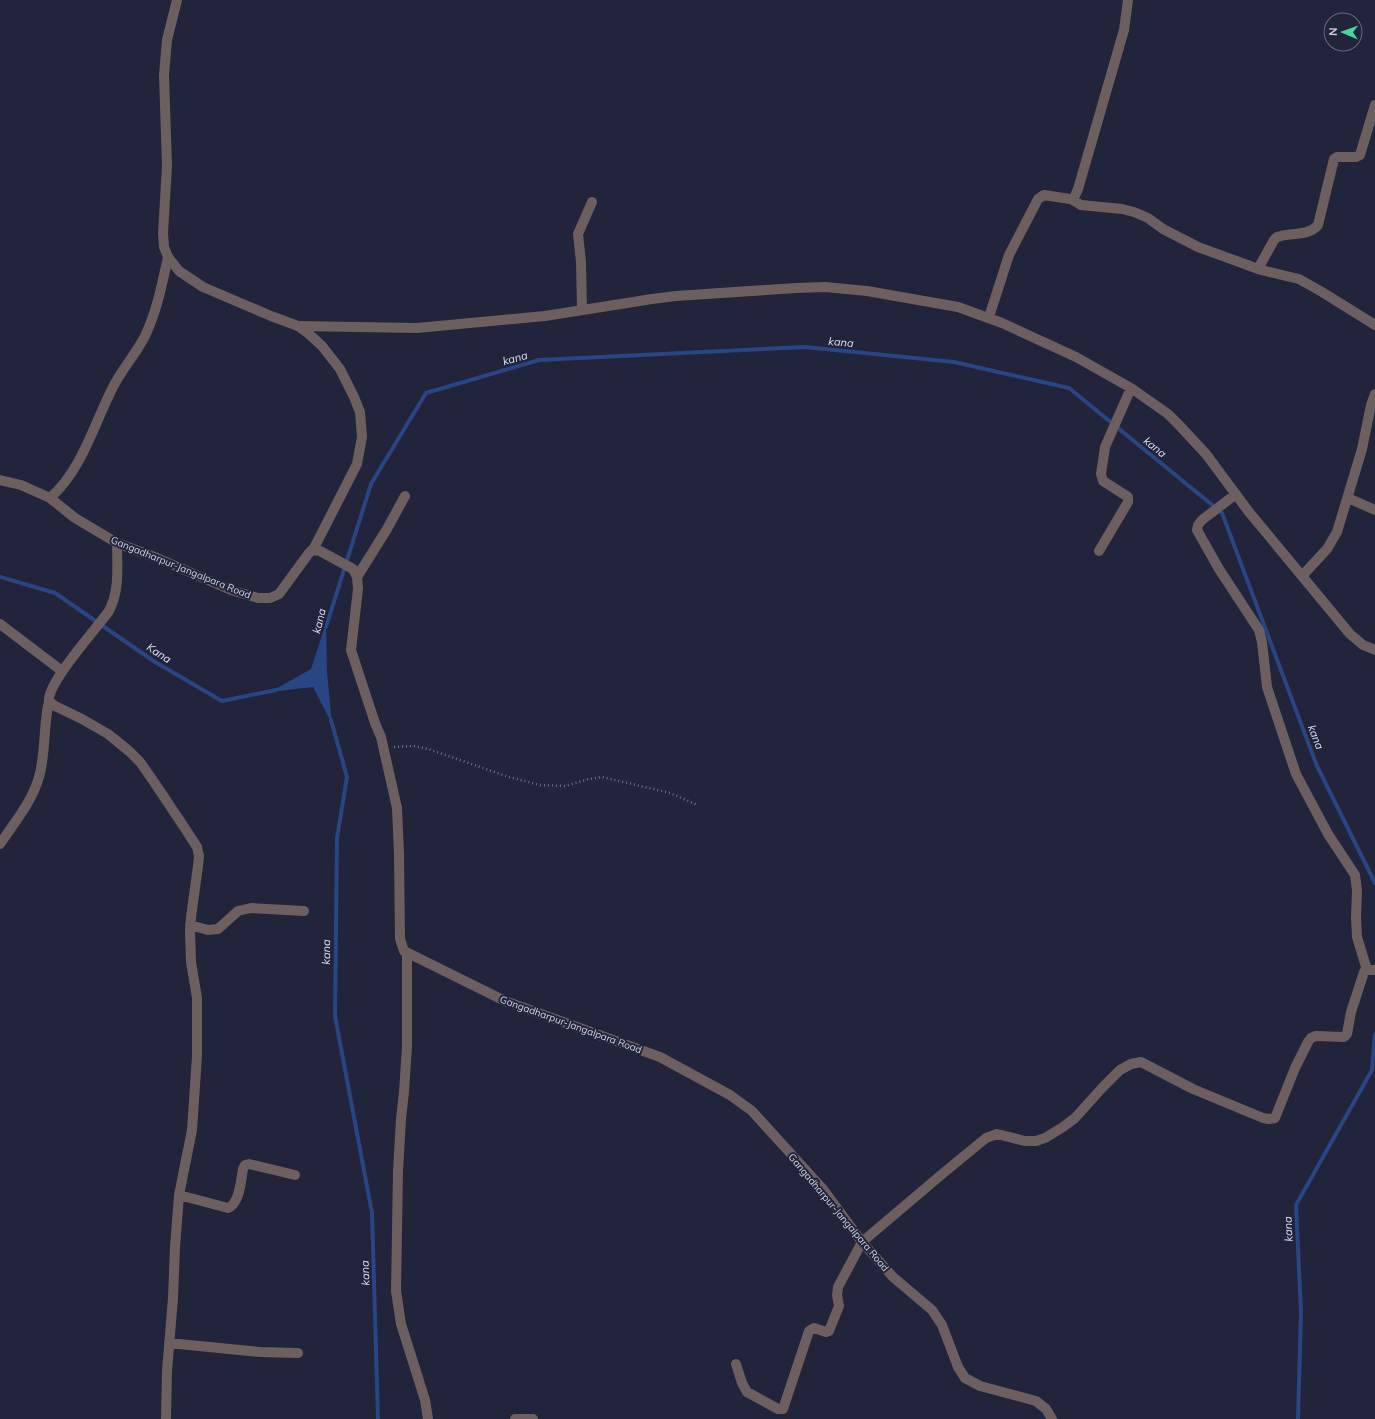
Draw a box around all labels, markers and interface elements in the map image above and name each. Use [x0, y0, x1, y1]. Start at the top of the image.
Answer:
north arrow [1323, 12, 1363, 52]
text: N [1326, 27, 1340, 36]
water label: kana [828, 334, 855, 350]
water label: kana [501, 348, 529, 368]
water label: kana [1141, 434, 1170, 461]
street label: Gangadharpur-Jangalpara Road [109, 533, 253, 602]
water label: kana [309, 607, 329, 635]
water label: Kana [144, 640, 174, 666]
water label: kana [1305, 723, 1327, 752]
water label: kana [319, 939, 333, 965]
street label: Gangadharpur-Jangalpara Road [498, 993, 644, 1056]
street label: Gangadharpur-Jangalpara Road [785, 1151, 892, 1274]
water label: kana [1280, 1216, 1296, 1242]
water label: kana [358, 1260, 372, 1286]

